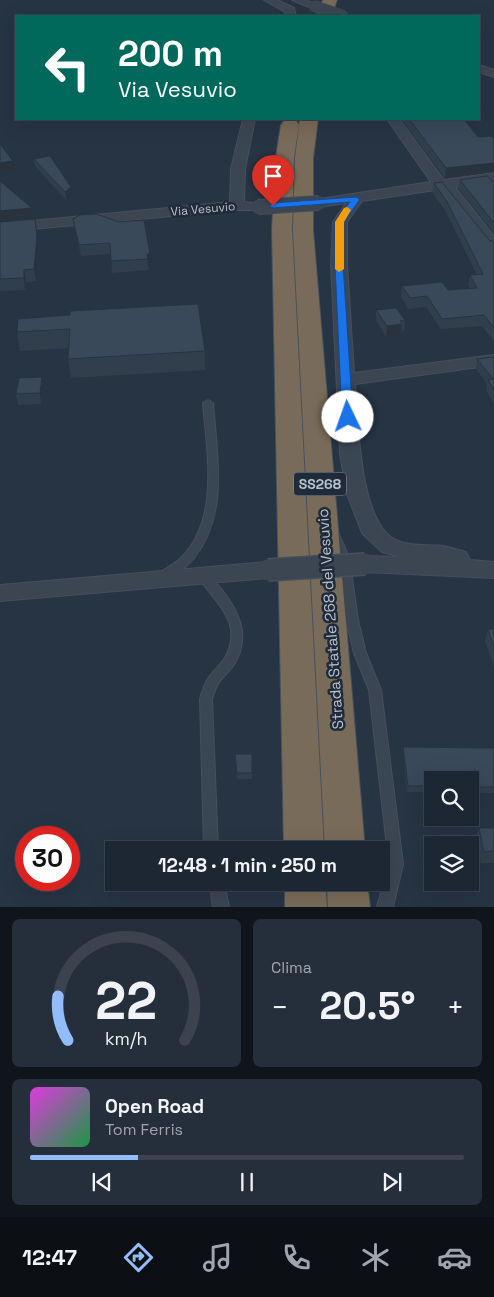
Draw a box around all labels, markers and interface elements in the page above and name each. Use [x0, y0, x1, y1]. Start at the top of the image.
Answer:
text: 200 m [118, 32, 223, 76]
icon: left [35, 35, 100, 100]
text: Via Vesuvio [118, 75, 237, 103]
pin [252, 155, 294, 206]
icon: arrive [259, 162, 287, 190]
street label: Via Vesuvio [170, 198, 236, 220]
position arrow [321, 390, 373, 442]
road number: SS268 [294, 472, 346, 496]
street label: Strada Statale 268 del Vesuvio [313, 508, 347, 730]
map controls [424, 771, 479, 891]
button: search [424, 771, 479, 826]
speed limit sign: 30 [15, 826, 80, 891]
button: layers [424, 836, 479, 891]
text: 12:48 · 1 min · 250 m [158, 853, 337, 878]
text: Clima [271, 957, 312, 978]
text: 22 [96, 968, 157, 1034]
text: 20.5° [320, 982, 415, 1030]
text: − [271, 989, 288, 1025]
text: + [447, 989, 464, 1025]
text: km/h [105, 1027, 148, 1050]
text: Open Road [105, 1094, 204, 1119]
text: Tom Ferris [105, 1119, 183, 1140]
icon: previous [88, 1168, 116, 1196]
icon: pause [233, 1168, 261, 1196]
icon: next [378, 1168, 406, 1196]
icon: directions [121, 1240, 156, 1275]
icon: music [200, 1240, 235, 1275]
icon: phone [279, 1240, 314, 1275]
icon: climate [358, 1240, 393, 1275]
icon: car [437, 1240, 472, 1275]
text: 12:47 [22, 1243, 77, 1271]

